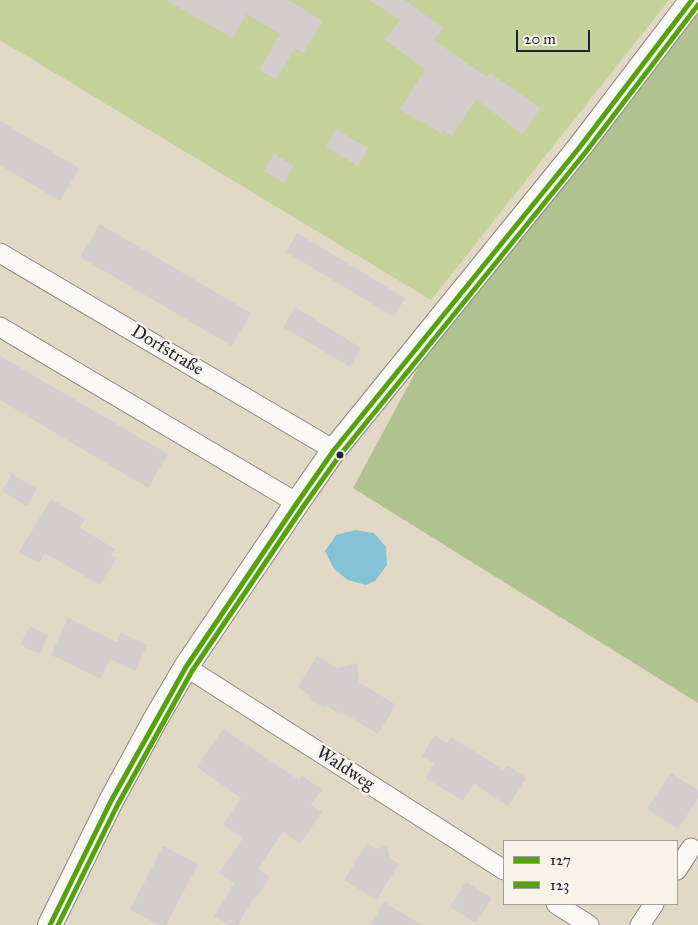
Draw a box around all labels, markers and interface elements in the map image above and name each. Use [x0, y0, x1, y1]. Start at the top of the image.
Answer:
scale bar [518, 20, 592, 52]
text: 20 m [524, 30, 556, 48]
street label: Dorfstraße [127, 321, 207, 381]
unlabelled marker [335, 450, 345, 460]
street label: Waldweg [312, 742, 378, 796]
legend [503, 840, 678, 905]
text: 127 [550, 851, 571, 869]
text: 123 [550, 876, 569, 894]

